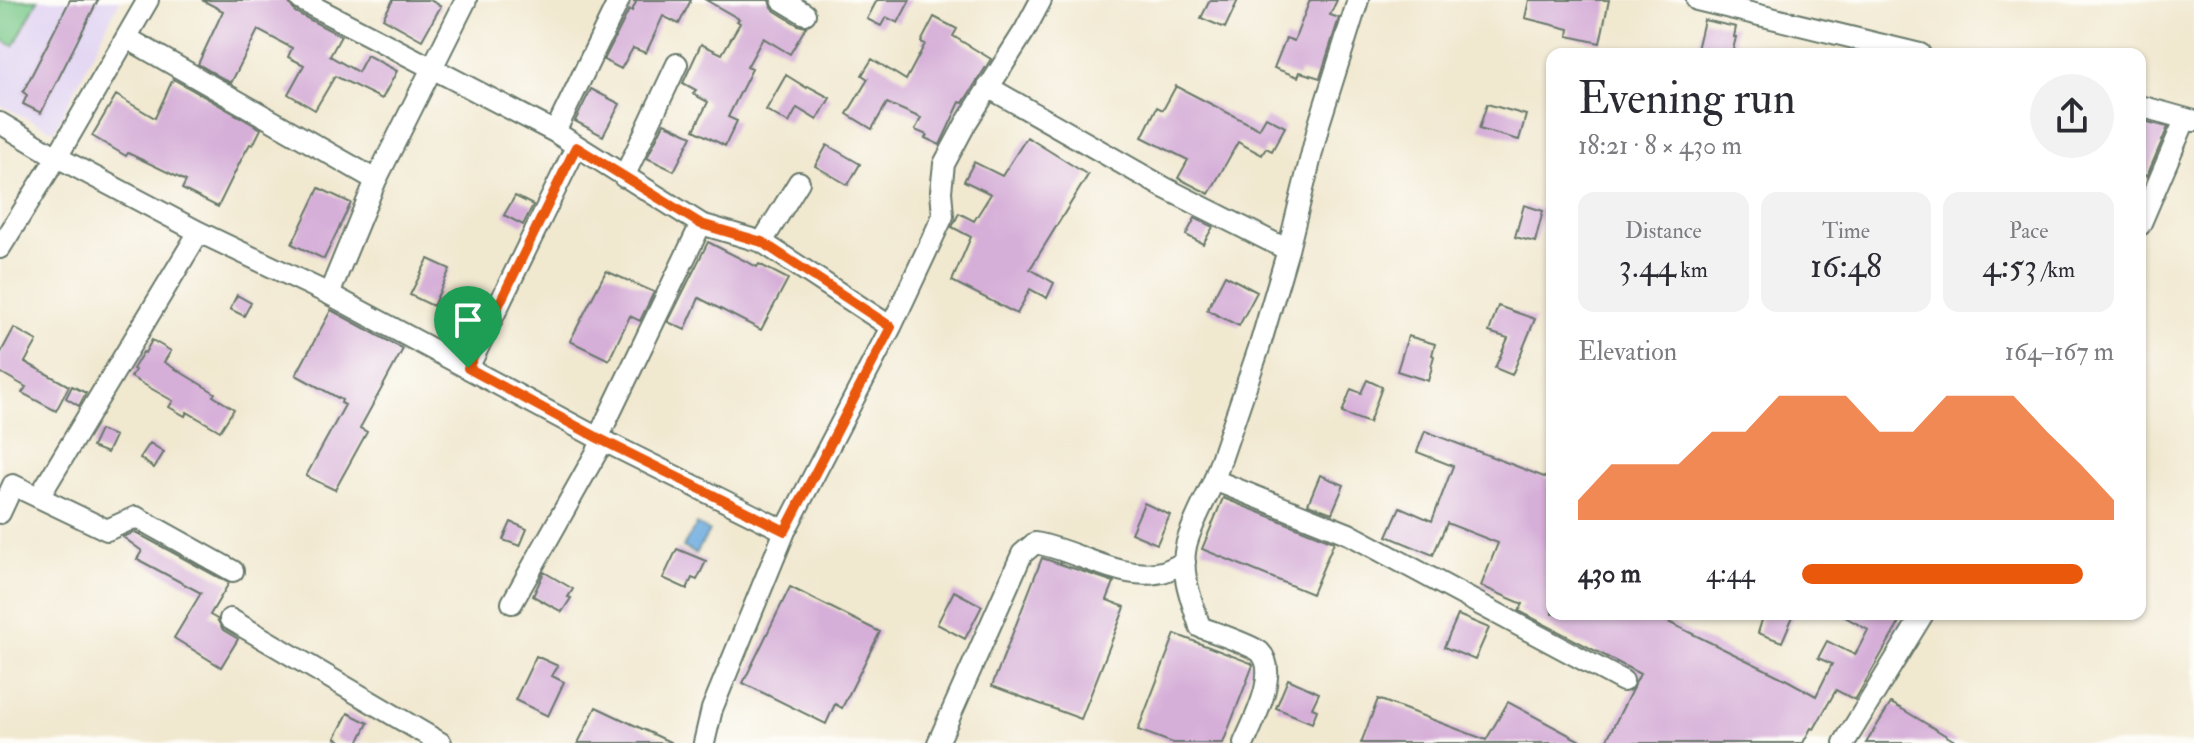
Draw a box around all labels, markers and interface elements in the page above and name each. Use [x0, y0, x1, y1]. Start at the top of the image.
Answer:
text: Evening run [1578, 72, 1796, 127]
button: share [2030, 74, 2114, 158]
text: 18:21 · 8 × 430 m [1578, 130, 1742, 162]
text: Distance [1625, 217, 1702, 245]
text: Time [1822, 217, 1870, 245]
text: Pace [2009, 217, 2048, 245]
text: 3.44 [1619, 245, 1676, 288]
text: 16:48 [1810, 245, 1882, 288]
text: 4:53 [1982, 245, 2037, 288]
text: km [1676, 256, 1708, 284]
text: /km [2037, 256, 2075, 284]
pin [434, 286, 502, 368]
icon: arrive [446, 298, 490, 342]
text: Elevation [1578, 336, 1677, 368]
text: 164–167 m [2005, 336, 2114, 368]
text: 430 m [1578, 558, 1641, 590]
text: 4:44 [1706, 558, 1754, 590]

